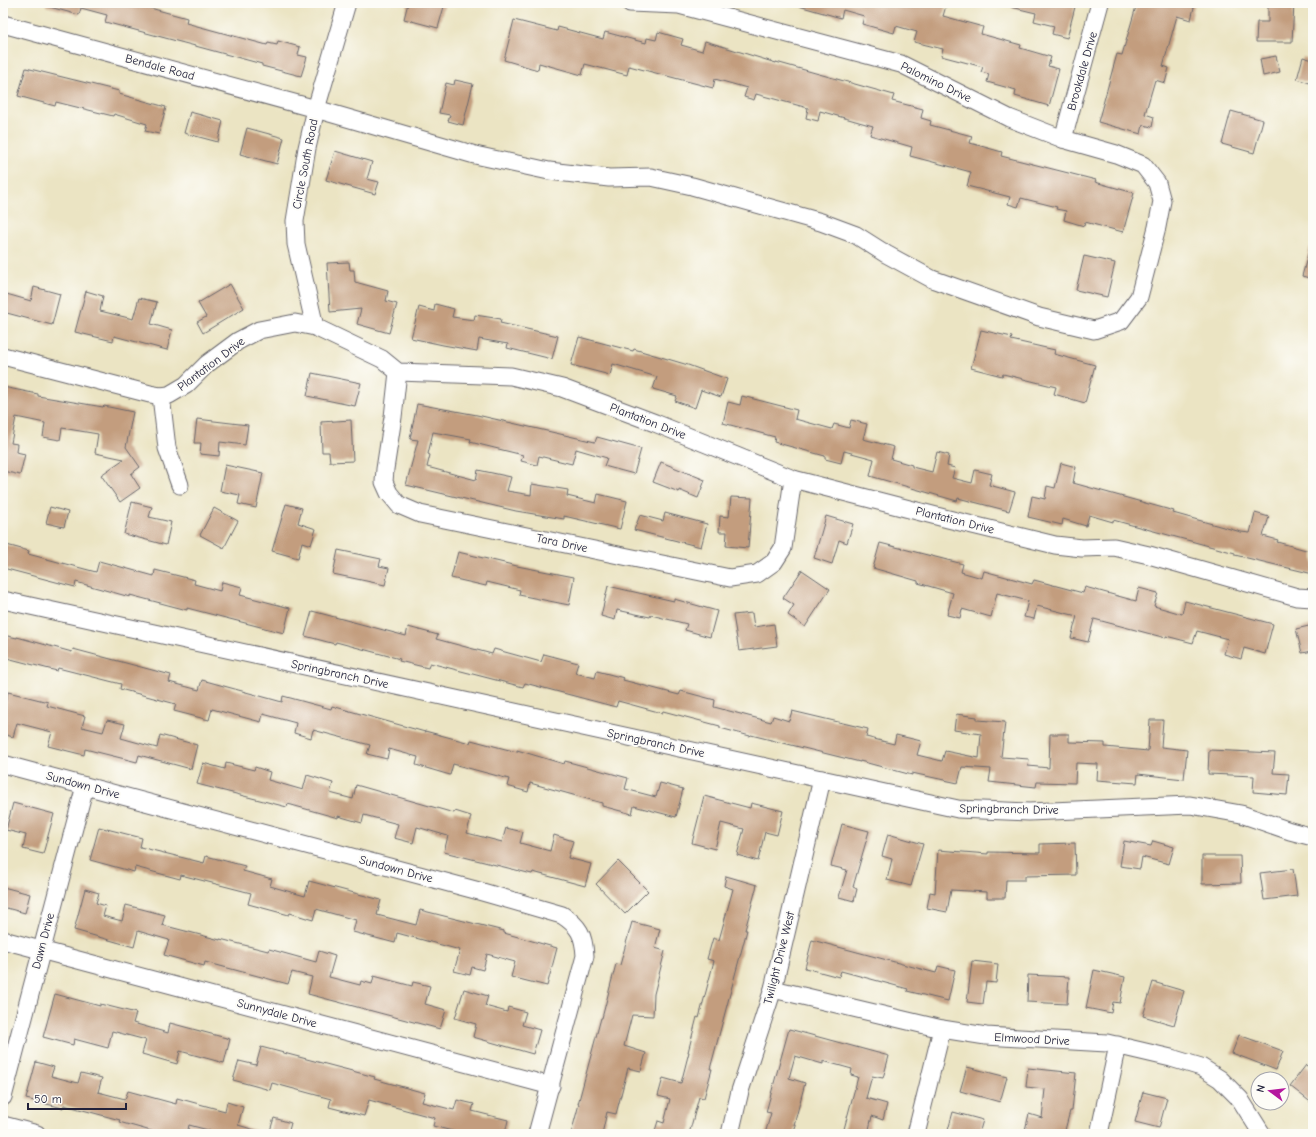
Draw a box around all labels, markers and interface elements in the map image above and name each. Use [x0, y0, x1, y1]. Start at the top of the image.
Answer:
street label: Brookdale Drive [1064, 30, 1100, 112]
street label: Bendale Road [124, 51, 196, 83]
street label: Palomino Drive [898, 59, 974, 105]
street label: Circle South Road [289, 118, 321, 210]
street label: Plantation Drive [175, 334, 247, 394]
street label: Plantation Drive [608, 400, 688, 442]
street label: Plantation Drive [914, 503, 996, 537]
street label: Tara Drive [535, 531, 589, 555]
street label: Springbranch Drive [290, 657, 390, 691]
street label: Springbranch Drive [606, 726, 706, 760]
street label: Sundown Drive [45, 768, 121, 802]
street label: Springbranch Drive [959, 801, 1059, 817]
street label: Sundown Drive [358, 852, 434, 886]
street label: Twilight Drive West [761, 909, 797, 1006]
street label: Dawn Drive [29, 911, 57, 971]
street label: Sunnydale Drive [235, 996, 319, 1030]
street label: Elmwood Drive [994, 1030, 1070, 1048]
north arrow [1250, 1071, 1290, 1111]
text: N [1254, 1083, 1268, 1094]
scale bar [28, 1085, 126, 1111]
text: 50 m [34, 1092, 62, 1106]

